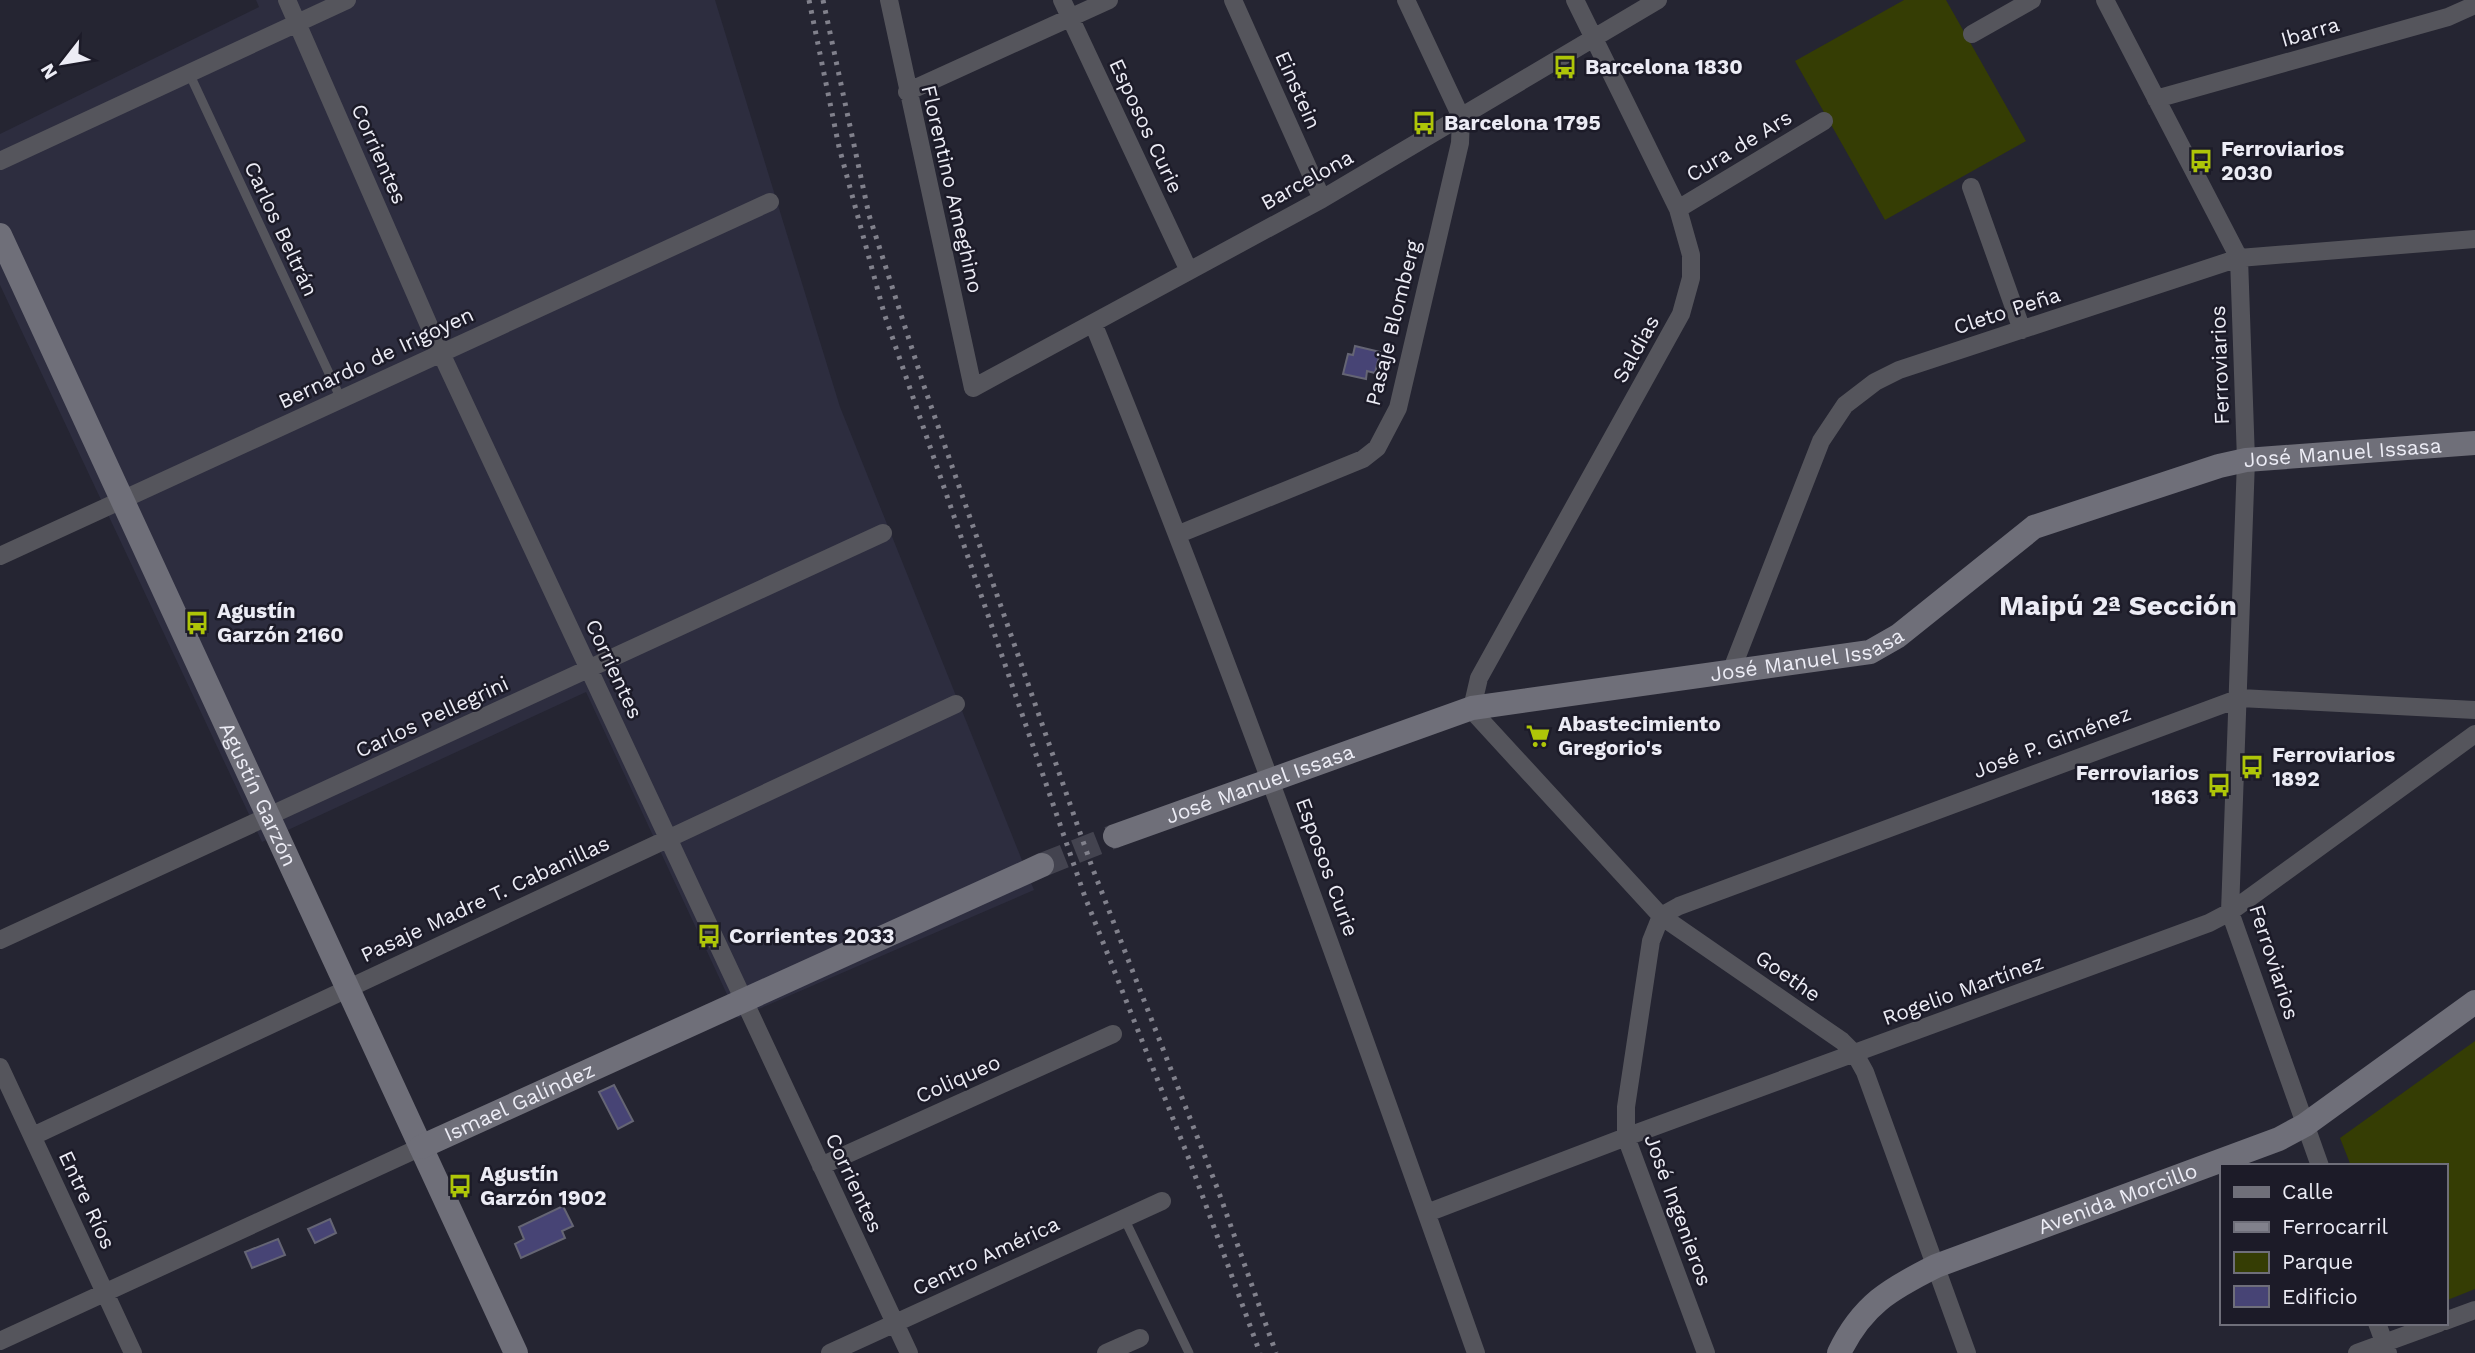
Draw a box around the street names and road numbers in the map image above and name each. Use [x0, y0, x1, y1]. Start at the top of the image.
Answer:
street label: Ibarra [2278, 11, 2342, 52]
street label: Einstein [1270, 47, 1327, 133]
street label: Esposos Curie [1104, 54, 1189, 197]
street label: Florentino Ameghino [916, 82, 989, 295]
street label: Corrientes [346, 100, 413, 208]
street label: Cura de Ars [1681, 104, 1796, 187]
street label: Barcelona [1256, 144, 1357, 215]
street label: Carlos Beltrán [239, 157, 324, 300]
street label: Pasaje Blomberg [1360, 237, 1425, 408]
street label: Cleto Peña [1950, 281, 2064, 340]
street label: Bernardo de Irigoyen [274, 301, 477, 414]
street label: Ferroviarios [2205, 305, 2234, 425]
street label: Saldias [1607, 311, 1664, 387]
street label: José Manuel Issasa [2243, 433, 2443, 472]
street label: Corrientes [581, 615, 648, 722]
street label: José Manuel Issasa [1708, 622, 1908, 686]
street label: Carlos Pellegrini [351, 670, 512, 763]
street label: José P. Giménez [1969, 700, 2134, 783]
street label: Agustín Garzón [215, 718, 303, 870]
street label: José Manuel Issasa [1162, 738, 1358, 829]
street label: Esposos Curie [1291, 794, 1364, 940]
street label: Pasaje Madre T. Cabanillas [356, 830, 613, 967]
street label: Ferroviarios [2244, 901, 2305, 1022]
street label: Goethe [1751, 944, 1826, 1007]
street label: Rogelio Martínez [1879, 949, 2047, 1030]
street label: Coliqueo [912, 1049, 1004, 1108]
street label: Ismael Galíndez [440, 1057, 598, 1147]
street label: Corrientes [821, 1129, 888, 1236]
street label: José Ingenieros [1639, 1131, 1718, 1289]
street label: Entre Ríos [54, 1147, 121, 1253]
street label: Avenida Morcillo [2034, 1157, 2200, 1239]
street label: Centro América [908, 1211, 1063, 1301]

